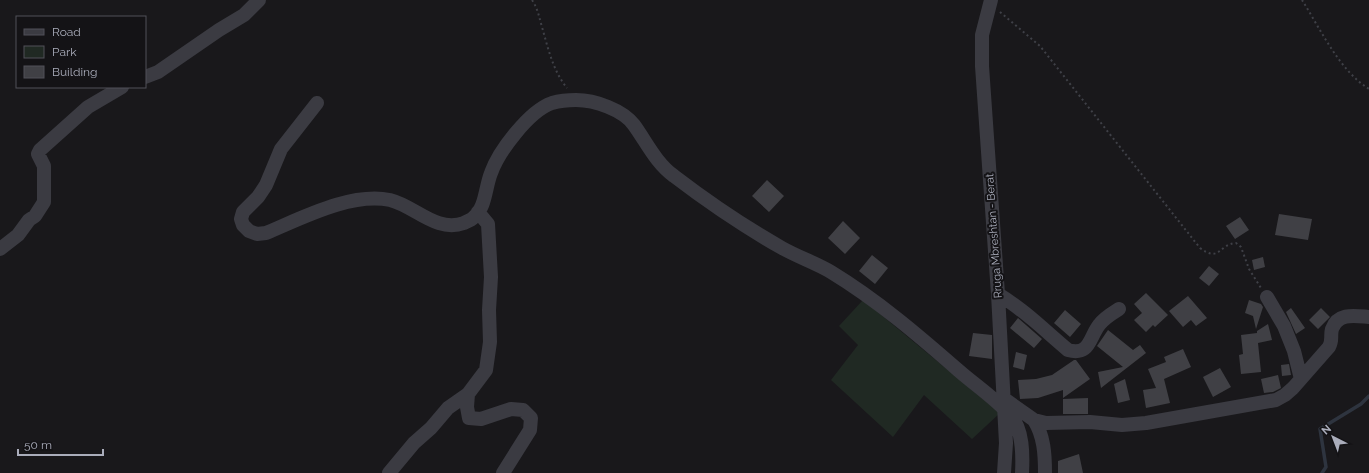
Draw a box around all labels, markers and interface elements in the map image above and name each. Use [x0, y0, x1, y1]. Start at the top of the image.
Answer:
legend [16, 16, 146, 88]
text: Road [52, 25, 81, 39]
text: Park [52, 45, 77, 59]
text: Building [52, 65, 98, 79]
street label: Rruga Mbreshtan - Berat [983, 173, 1005, 299]
north arrow [1313, 417, 1353, 457]
text: N [1319, 422, 1334, 438]
scale bar [18, 431, 103, 457]
text: 50 m [24, 438, 52, 452]

